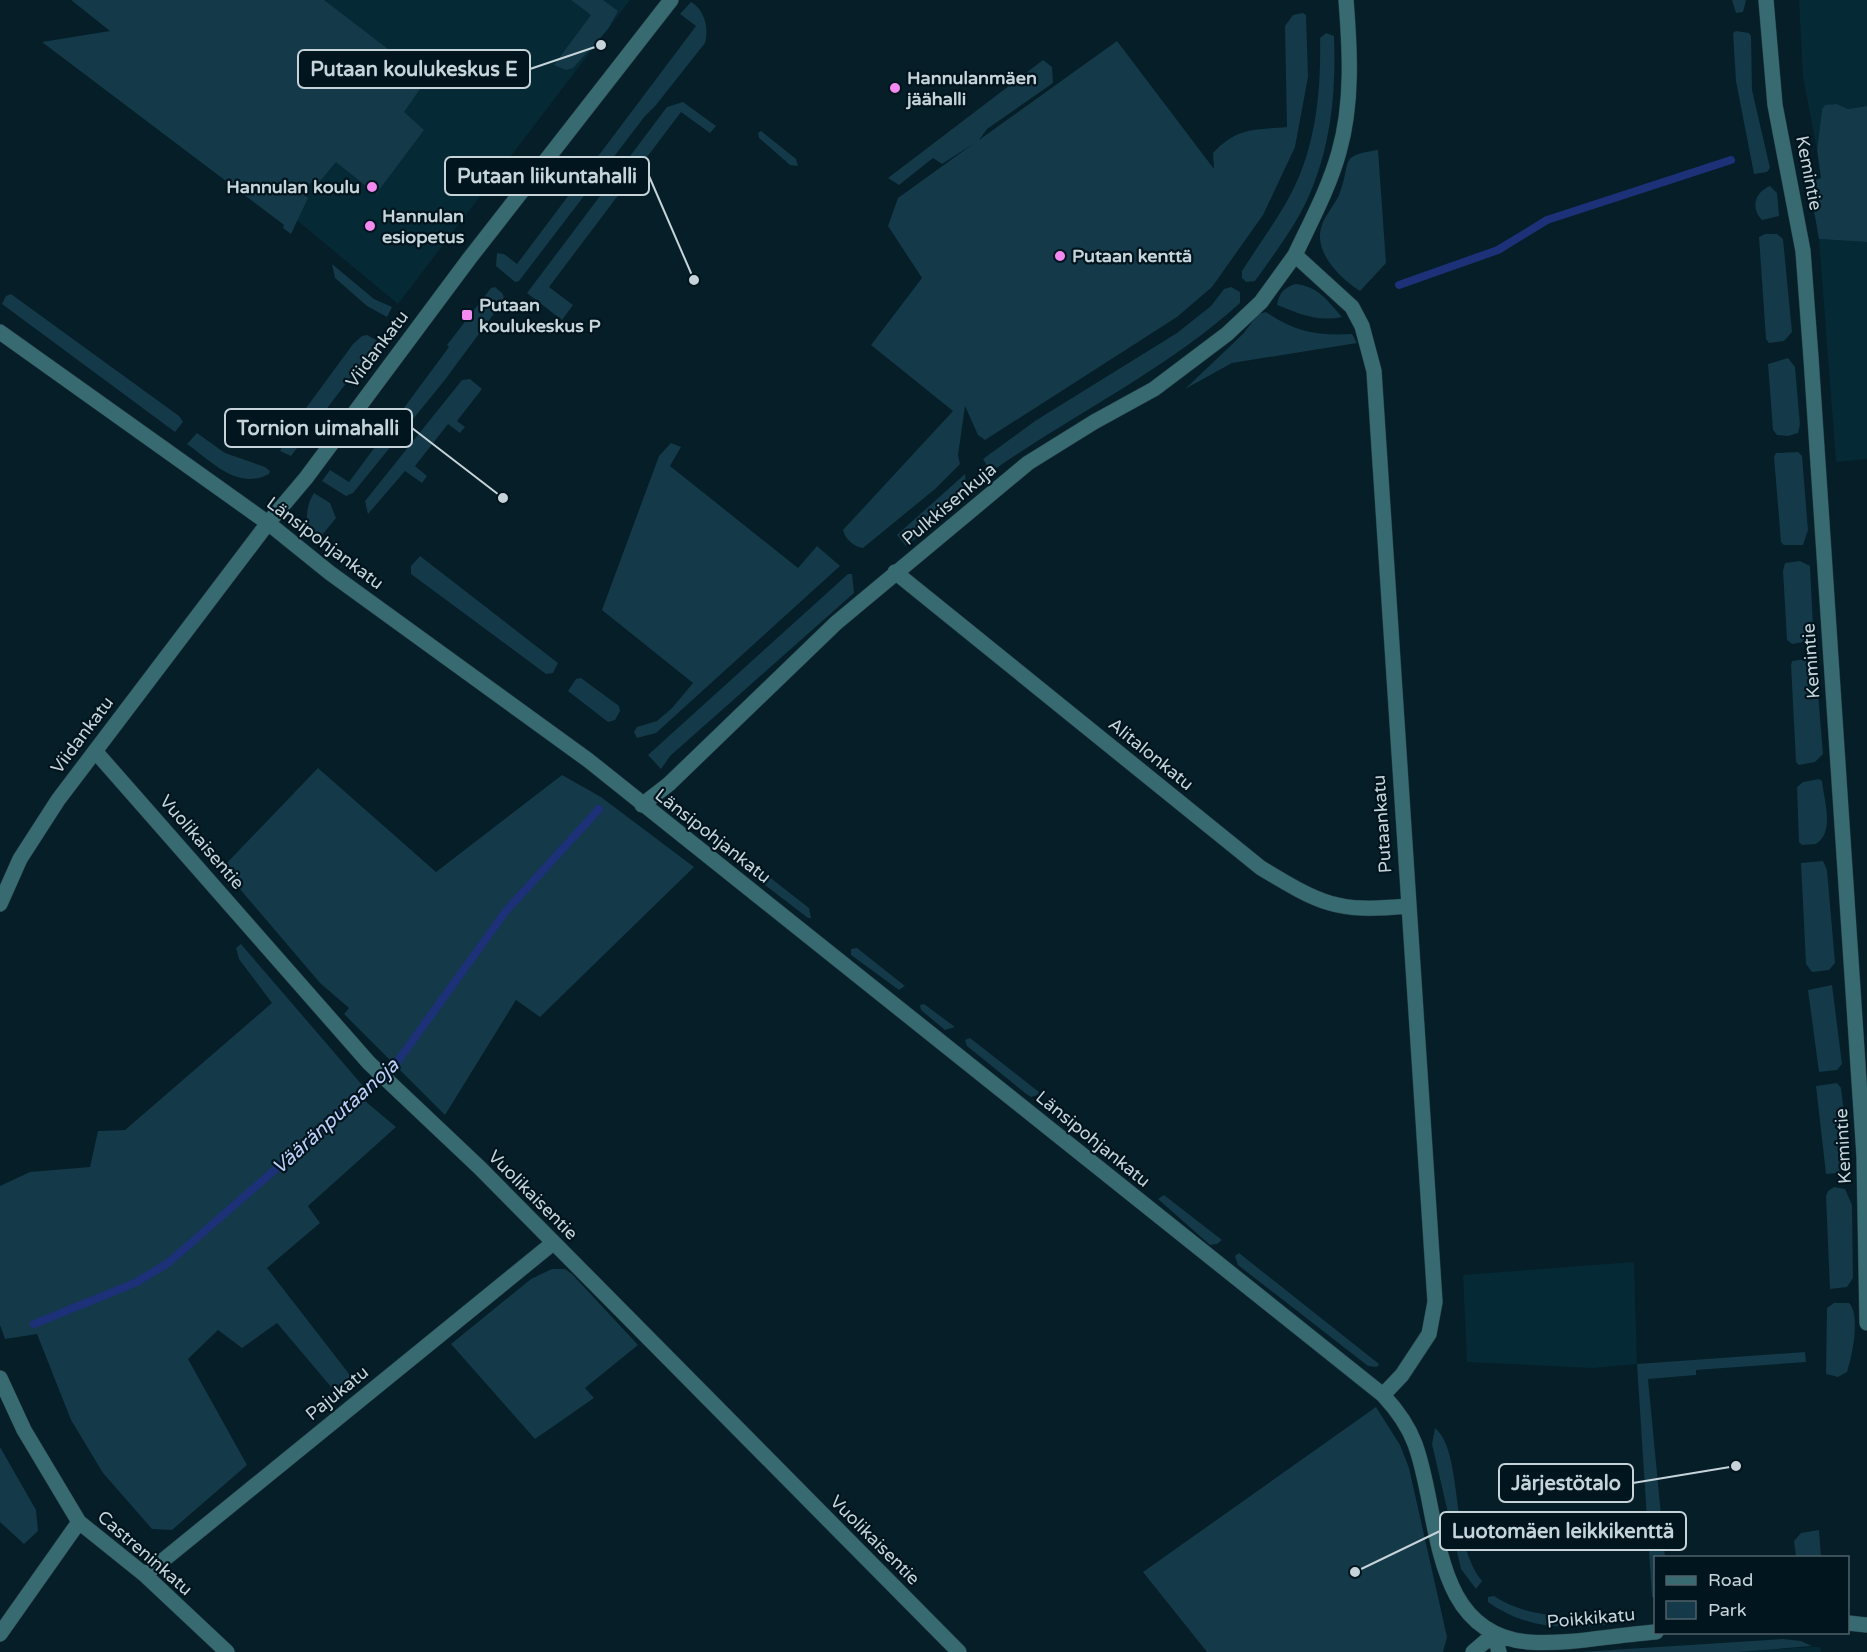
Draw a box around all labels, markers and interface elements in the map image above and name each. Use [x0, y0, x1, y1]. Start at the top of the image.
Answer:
callout: Putaan koulukeskus E [298, 50, 530, 88]
text: Putaan koulukeskus E [310, 58, 518, 82]
place label: Hannulanmäen jäähalli [905, 67, 1037, 110]
marker: Hannulanmäen jäähalli [888, 81, 902, 95]
street label: Kemintie [1791, 134, 1827, 212]
callout: Putaan liikuntahalli [445, 157, 649, 195]
text: Putaan liikuntahalli [457, 165, 637, 189]
place label: Hannulan koulu [226, 176, 360, 198]
marker: Hannulan koulu [365, 180, 379, 194]
place label: Hannulan esiopetus [382, 205, 465, 248]
marker: Hannulan esiopetus [363, 219, 377, 233]
place label: Putaan kenttä [1072, 245, 1192, 267]
marker: Putaan kenttä [1053, 249, 1067, 263]
place label: Putaan koulukeskus P [479, 294, 601, 337]
street label: Viidankatu [341, 306, 413, 392]
marker: Putaan koulukeskus P [460, 308, 474, 322]
callout: Tornion uimahalli [225, 409, 412, 447]
text: Tornion uimahalli [236, 417, 399, 441]
street label: Pulkkisenkuja [897, 458, 1001, 550]
street label: Länsipohjankatu [262, 492, 388, 594]
street label: Kemintie [1797, 623, 1825, 699]
street label: Viidankatu [46, 692, 118, 778]
street label: Alitalonkatu [1104, 713, 1198, 795]
street label: Putaankatu [1368, 774, 1396, 874]
street label: Länsipohjankatu [651, 784, 775, 888]
street label: Vuolikaisentie [155, 790, 249, 894]
water label: Vääränputaanoja [267, 1053, 404, 1180]
street label: Länsipohjankatu [1031, 1086, 1155, 1192]
street label: Kemintie [1830, 1108, 1856, 1184]
street label: Vuolikaisentie [484, 1146, 582, 1244]
street label: Pajukatu [301, 1361, 373, 1425]
callout: Järjestötalo [1499, 1464, 1633, 1502]
text: Järjestötalo [1510, 1472, 1621, 1496]
street label: Vuolikaisentie [826, 1491, 924, 1589]
street label: Castreninkatu [93, 1506, 197, 1600]
callout: Luotomäen leikkikenttä [1440, 1512, 1686, 1550]
text: Luotomäen leikkikenttä [1452, 1520, 1674, 1544]
legend [1654, 1556, 1849, 1634]
text: Road [1708, 1569, 1753, 1591]
text: Park [1708, 1599, 1747, 1621]
street label: Poikkikatu [1546, 1603, 1636, 1633]

